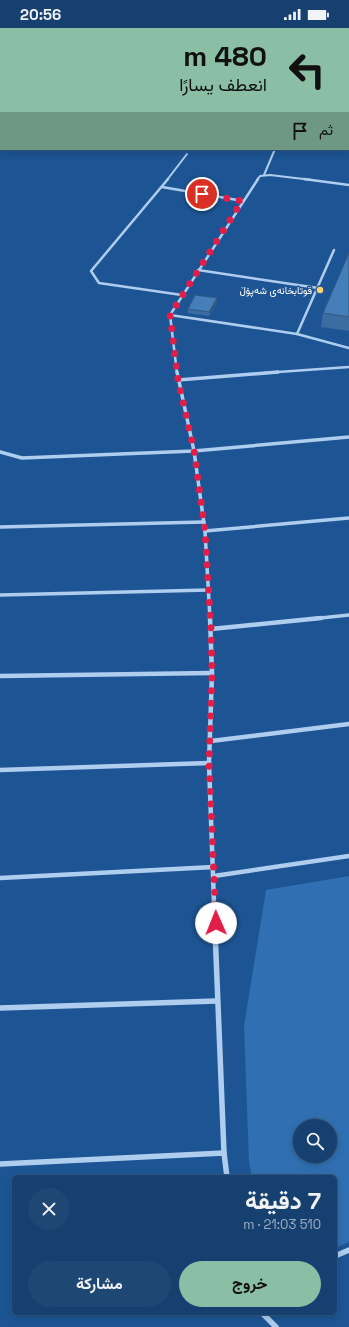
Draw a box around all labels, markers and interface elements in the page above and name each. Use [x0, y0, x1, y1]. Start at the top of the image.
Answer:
text: 20:56 [20, 5, 61, 24]
text: 480 m [183, 38, 267, 74]
icon: left [281, 44, 333, 96]
text: انعطف يسارًا [179, 73, 267, 96]
icon: arrive [289, 120, 311, 142]
text: ثم [319, 120, 333, 139]
pin [185, 177, 219, 211]
icon: arrive [191, 183, 213, 205]
place label: قوتابخانەی شەپۆڵ [239, 284, 312, 298]
marker: قوتابخانەی شەپۆڵ [315, 285, 325, 295]
position arrow [195, 902, 237, 944]
map controls [293, 1119, 337, 1163]
button: search [293, 1119, 337, 1163]
text: 7 دقيقة [245, 1185, 321, 1216]
button: close [28, 1188, 70, 1230]
text: 510 m · 21:03 [243, 1216, 321, 1233]
button: مشاركة [28, 1261, 171, 1307]
button: خروج [179, 1261, 321, 1307]

